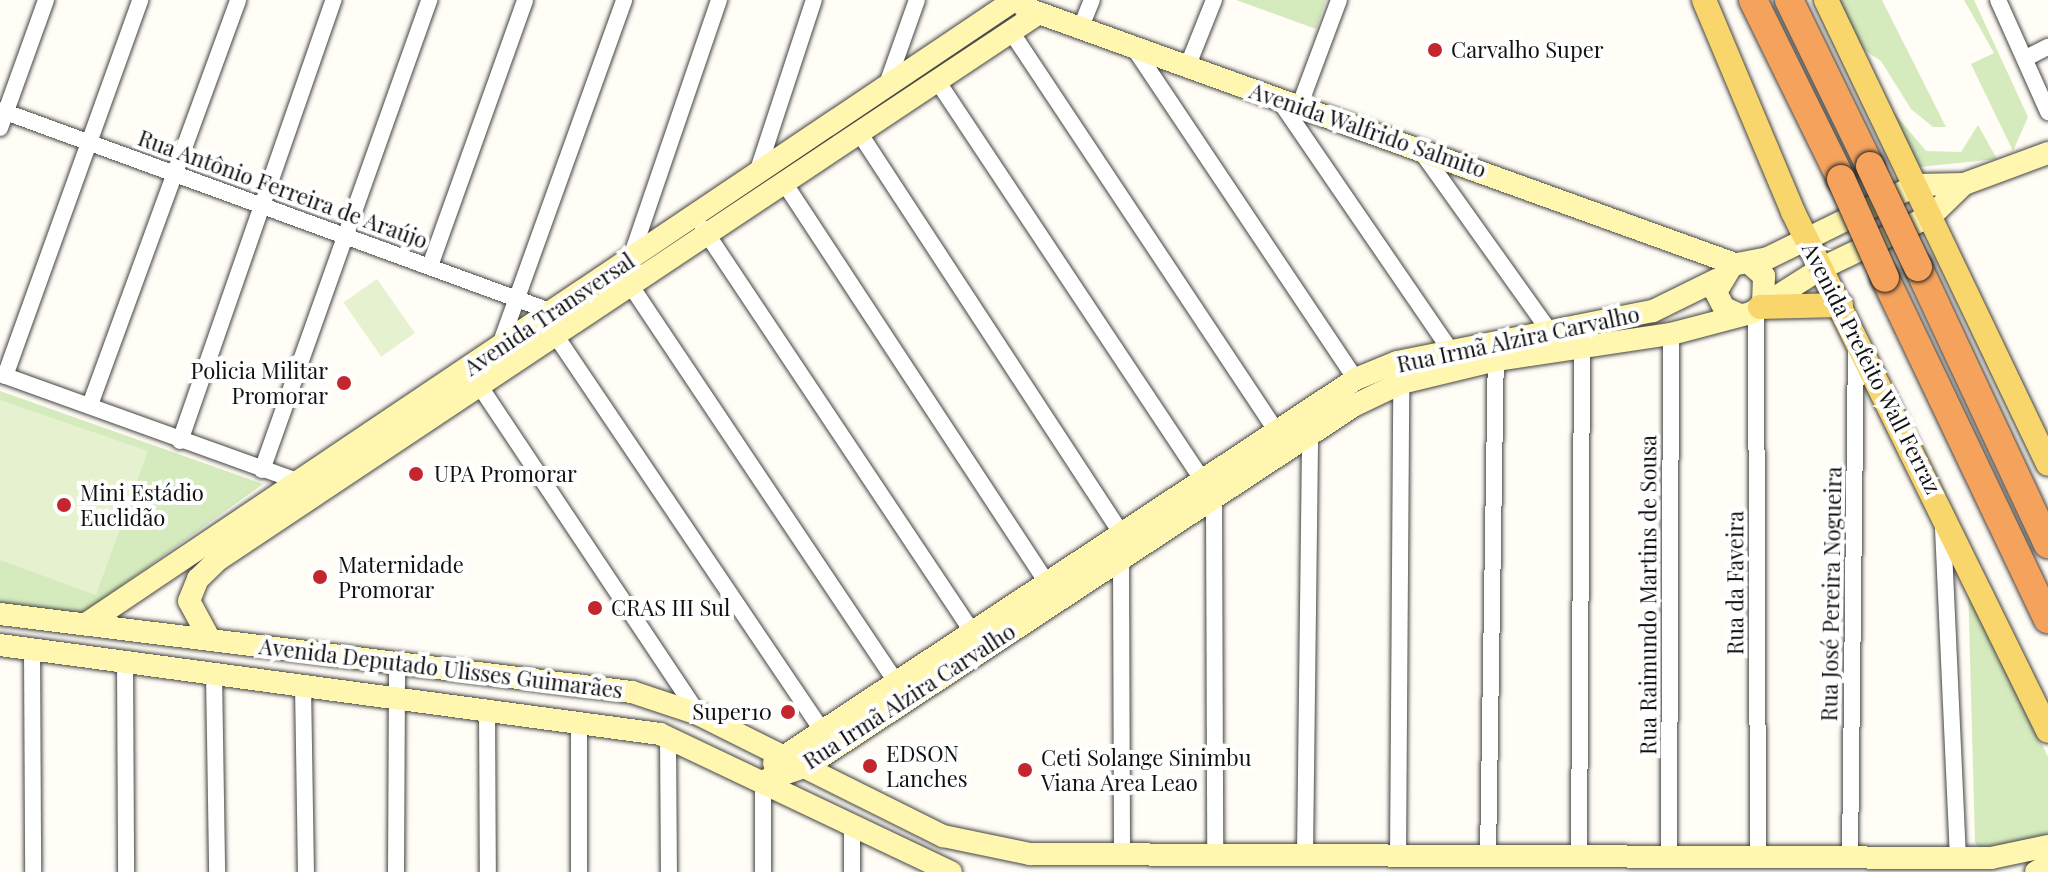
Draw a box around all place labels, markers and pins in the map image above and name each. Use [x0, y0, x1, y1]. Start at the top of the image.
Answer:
place label: Carvalho Super [1451, 37, 1604, 63]
marker: Carvalho Super [1426, 41, 1444, 59]
place label: Policia Militar Promorar [190, 357, 328, 408]
marker: Policia Militar Promorar [335, 374, 353, 392]
place label: UPA Promorar [434, 461, 577, 487]
marker: UPA Promorar [405, 463, 427, 485]
place label: Mini Estádio Euclidão [80, 479, 204, 530]
marker: Mini Estádio Euclidão [55, 496, 73, 514]
place label: Maternidade Promorar [338, 551, 464, 602]
marker: Maternidade Promorar [309, 566, 331, 588]
place label: CRAS III Sul [611, 595, 730, 621]
marker: CRAS III Sul [586, 599, 604, 617]
place label: Super10 [692, 699, 772, 725]
marker: Super10 [779, 703, 797, 721]
place label: EDSON Lanches [886, 740, 968, 792]
place label: Ceti Solange Sinimbu Viana Area Leao [1041, 744, 1251, 796]
marker: EDSON Lanches [861, 757, 879, 775]
marker: Ceti Solange Sinimbu Viana Area Leao [1016, 761, 1034, 779]

